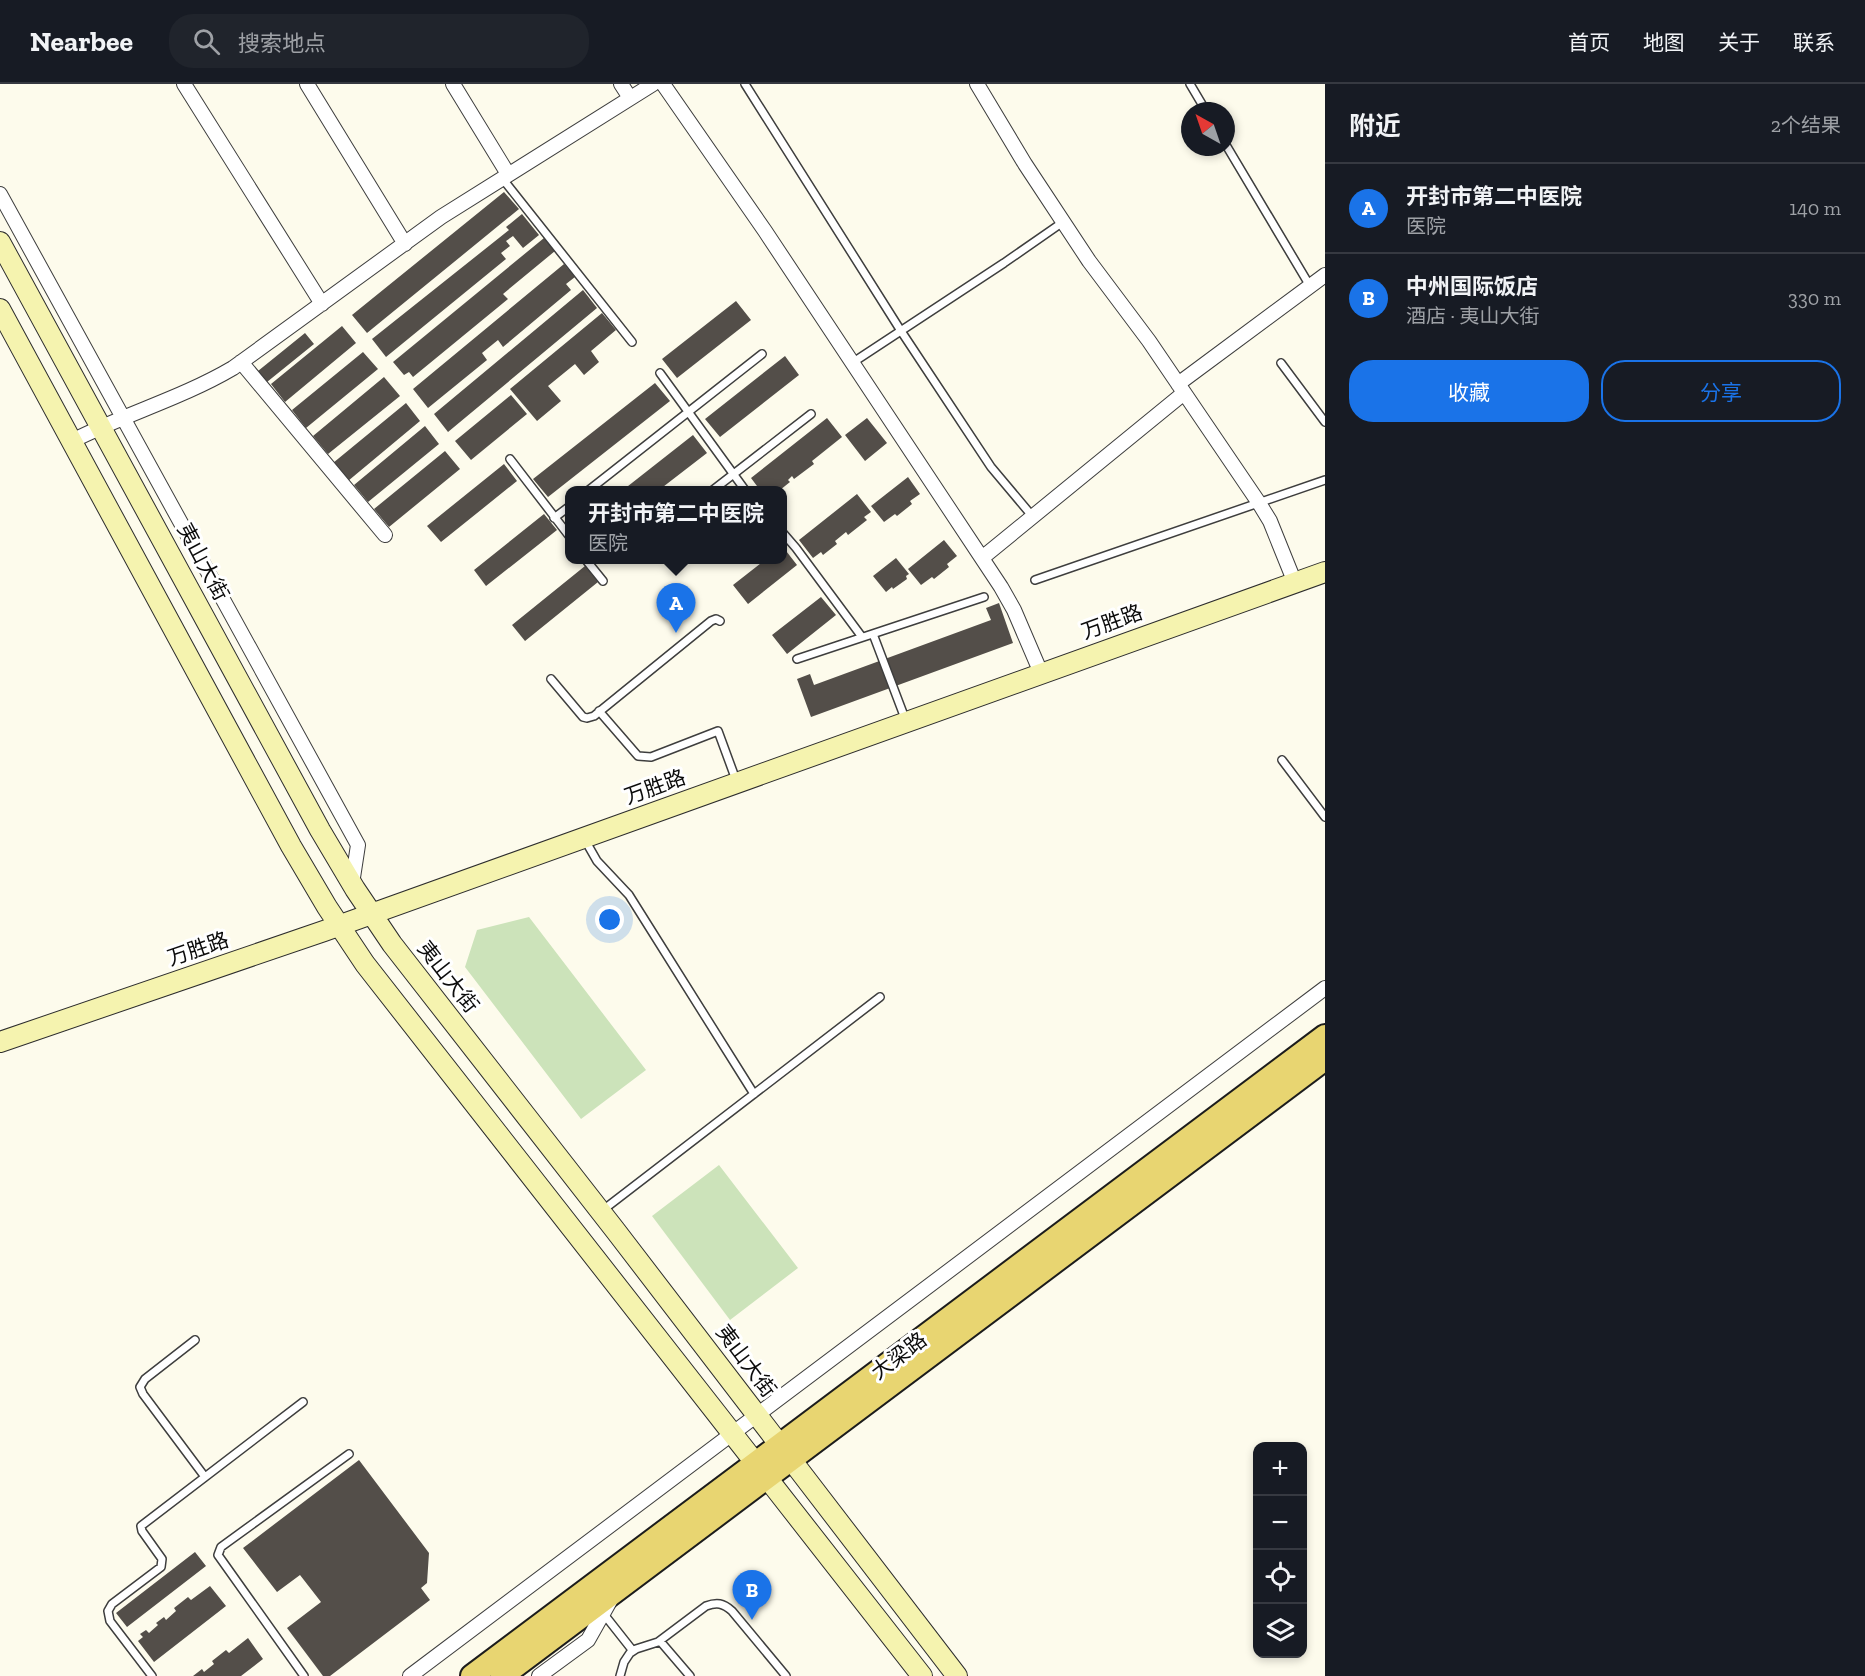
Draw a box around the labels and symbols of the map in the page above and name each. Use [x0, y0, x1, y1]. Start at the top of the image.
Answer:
north arrow [1181, 102, 1235, 156]
street label: 夷山大街 [173, 519, 234, 605]
pin: A [656, 584, 696, 633]
street label: 万胜路 [1078, 599, 1146, 644]
street label: 万胜路 [621, 764, 689, 809]
your location [595, 905, 624, 934]
street label: 万胜路 [164, 926, 232, 971]
street label: 夷山大街 [413, 936, 484, 1017]
street label: 夷山大街 [711, 1320, 782, 1402]
street label: 大梁路 [866, 1327, 931, 1385]
pin: B [732, 1570, 771, 1620]

